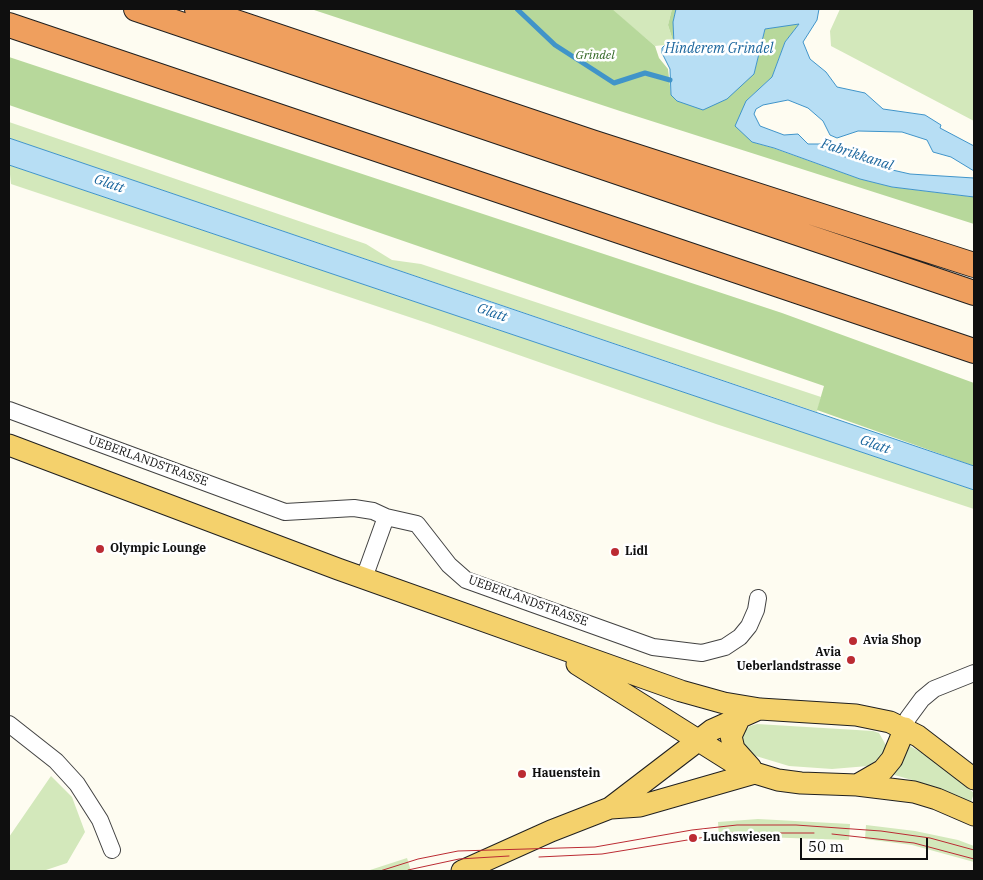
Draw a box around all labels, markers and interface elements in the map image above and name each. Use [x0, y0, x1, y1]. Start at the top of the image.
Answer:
water label: Hinderem Grindel [665, 41, 773, 57]
park label: Grindel [575, 49, 615, 63]
water label: Fabrikkanal [819, 135, 895, 175]
water label: Glatt [92, 171, 126, 197]
water label: Glatt [475, 300, 509, 326]
water label: Glatt [858, 432, 892, 458]
street label: UEBERLANDSTRASSE [86, 433, 210, 489]
place label: Olympic Lounge [110, 542, 206, 556]
marker: Olympic Lounge [94, 543, 106, 555]
place label: Lidl [625, 545, 648, 559]
marker: Lidl [609, 546, 621, 558]
street label: UEBERLANDSTRASSE [466, 573, 590, 629]
place label: Avia Shop [863, 634, 921, 648]
marker: Avia Shop [847, 635, 859, 647]
place label: Avia Ueberlandstrasse [736, 646, 841, 674]
marker: Avia Ueberlandstrasse [845, 654, 857, 666]
place label: Hauenstein [532, 767, 600, 781]
marker: Hauenstein [516, 768, 528, 780]
scale bar [803, 828, 930, 860]
place label: Luchswiesen [703, 831, 780, 845]
marker: Luchswiesen [687, 832, 699, 844]
text: 50 m [808, 837, 844, 856]

